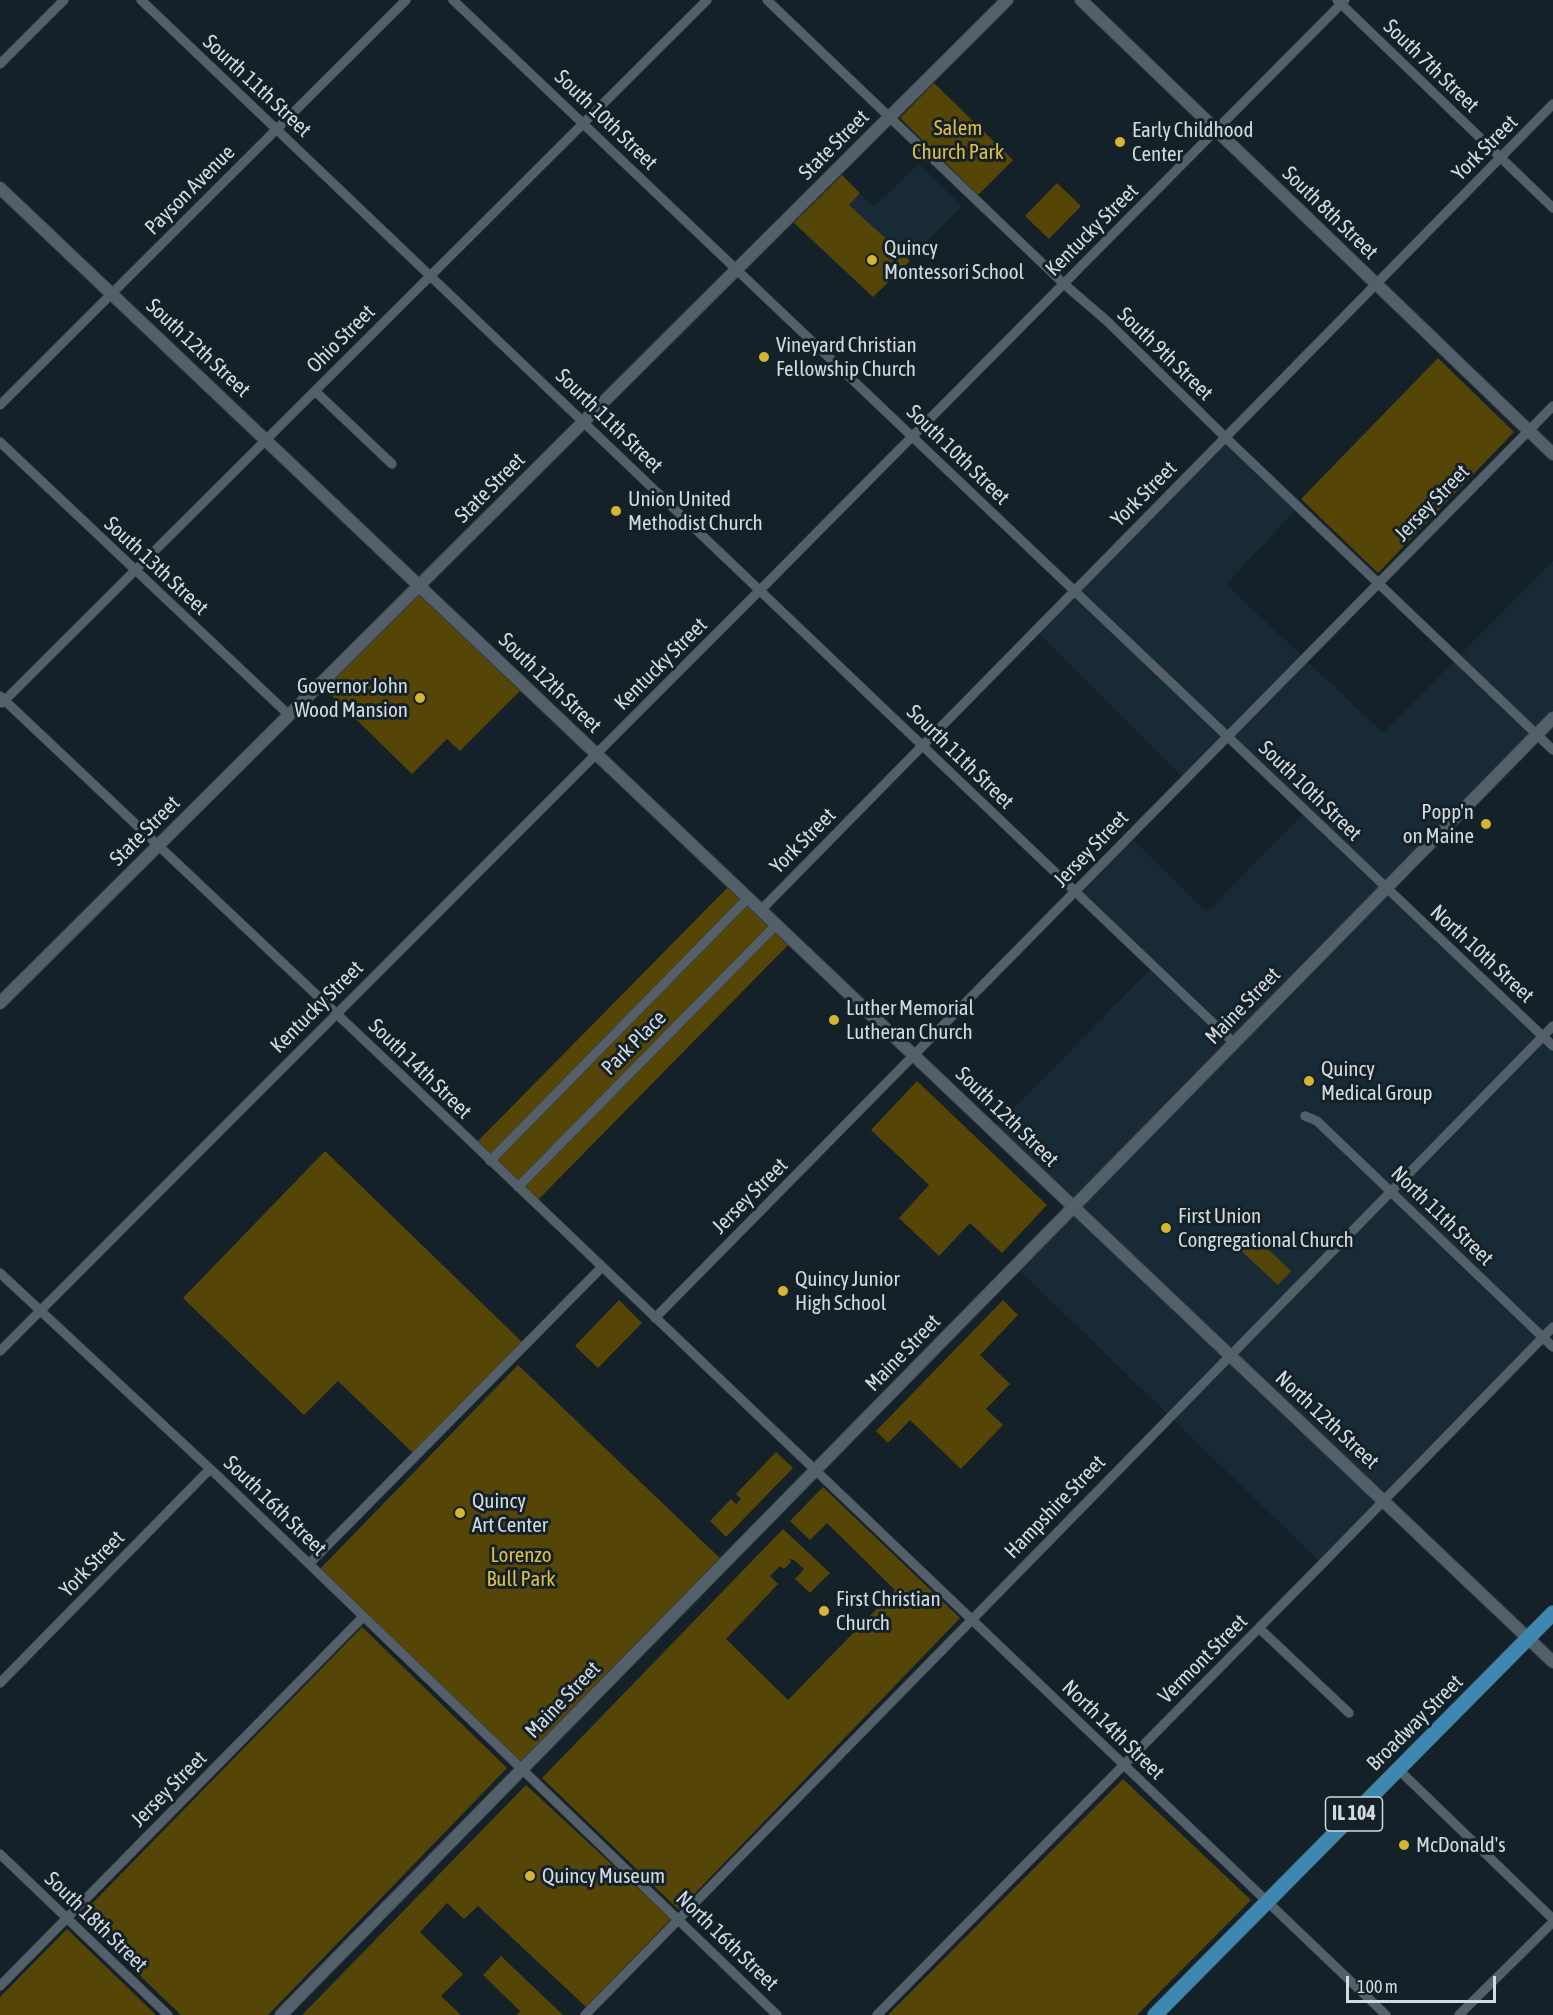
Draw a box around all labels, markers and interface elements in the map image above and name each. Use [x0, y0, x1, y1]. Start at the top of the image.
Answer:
street label: South 7th Street [1378, 14, 1484, 118]
street label: Sourth 11th Street [198, 29, 316, 143]
street label: South 10th Street [549, 65, 663, 175]
street label: State Street [794, 105, 874, 185]
street label: York Street [1447, 110, 1523, 186]
park label: Salem Church Park [912, 115, 1004, 165]
place label: Early Childhood Center [1132, 117, 1253, 167]
marker: Early Childhood Center [1113, 135, 1127, 149]
street label: Payson Avenue [140, 140, 240, 240]
street label: South 8th Street [1277, 161, 1383, 265]
street label: Kentucky Street [1041, 179, 1143, 281]
place label: Quincy Montessori School [884, 235, 1024, 285]
marker: Quincy Montessori School [865, 253, 879, 267]
street label: South 12th Street [141, 293, 255, 403]
street label: Ohio Street [302, 300, 380, 378]
street label: South 9th Street [1112, 302, 1218, 406]
place label: Vineyard Christian Fellowship Church [776, 332, 917, 382]
marker: Vineyard Christian Fellowship Church [757, 350, 771, 364]
street label: Sourth 11th Street [550, 364, 668, 478]
street label: South 10th Street [901, 400, 1015, 510]
street label: State Street [450, 448, 530, 528]
street label: York Street [1106, 456, 1182, 532]
street label: Jersey Street [1389, 459, 1475, 547]
place label: Union United Methodist Church [628, 486, 763, 536]
marker: Union United Methodist Church [609, 504, 623, 518]
street label: South 13th Street [99, 511, 213, 621]
street label: Kentucky Street [610, 613, 712, 715]
street label: South 12th Street [493, 628, 607, 738]
place label: Governor John Wood Mansion [295, 673, 408, 723]
marker: Governor John Wood Mansion [413, 691, 427, 705]
street label: Sourth 11th Street [901, 700, 1019, 814]
street label: South 10th Street [1253, 736, 1367, 846]
street label: State Street [105, 791, 185, 871]
place label: Popp'n on Maine [1403, 799, 1474, 849]
street label: York Street [765, 803, 841, 879]
street label: Jersey Street [1048, 805, 1134, 893]
marker: Popp'n on Maine [1479, 817, 1493, 831]
street label: North 10th Street [1425, 900, 1539, 1008]
street label: Kentucky Street [266, 956, 368, 1058]
street label: Maine Street [1200, 962, 1286, 1050]
place label: Luther Memorial Lutheran Church [846, 995, 974, 1045]
street label: Park Place [596, 1005, 672, 1081]
marker: Luther Memorial Lutheran Church [827, 1013, 841, 1027]
street label: South 14th Street [363, 1014, 477, 1124]
place label: Quincy Medical Group [1321, 1056, 1433, 1106]
street label: South 12th Street [950, 1062, 1064, 1172]
marker: Quincy Medical Group [1302, 1074, 1316, 1088]
street label: Jersey Street [707, 1153, 793, 1239]
street label: North 11th Street [1386, 1161, 1498, 1271]
place label: First Union Congregational Church [1178, 1203, 1354, 1253]
marker: First Union Congregational Church [1159, 1221, 1173, 1235]
place label: Quincy Junior High School [795, 1266, 900, 1316]
marker: Quincy Junior High School [776, 1284, 790, 1298]
street label: Maine Street [860, 1309, 946, 1397]
street label: North 12th Street [1270, 1366, 1384, 1474]
street label: Hampshire Street [999, 1450, 1111, 1564]
street label: South 16th Street [218, 1451, 332, 1561]
place label: Quincy Art Center [472, 1488, 548, 1538]
marker: Quincy Art Center [453, 1506, 467, 1520]
street label: York Street [54, 1526, 130, 1602]
park label: Lorenzo Bull Park [486, 1542, 556, 1592]
place label: First Christian Church [836, 1586, 941, 1636]
marker: First Christian Church [817, 1604, 831, 1618]
street label: Vermont Street [1153, 1609, 1253, 1709]
street label: Maine Street [520, 1656, 606, 1744]
street label: Broadway Street [1362, 1670, 1468, 1776]
street label: North 14th Street [1057, 1675, 1169, 1785]
street label: Jersey Street [126, 1746, 212, 1832]
road number: IL 104 [1326, 1797, 1382, 1831]
place label: McDonald's [1416, 1832, 1506, 1858]
marker: McDonald's [1397, 1838, 1411, 1852]
place label: Quincy Museum [542, 1863, 665, 1889]
street label: South 18th Street [39, 1867, 153, 1977]
marker: Quincy Museum [523, 1869, 537, 1883]
street label: North 16th Street [671, 1886, 783, 1996]
scale bar [1349, 1964, 1499, 2002]
text: 100 m [1357, 1976, 1398, 1997]

